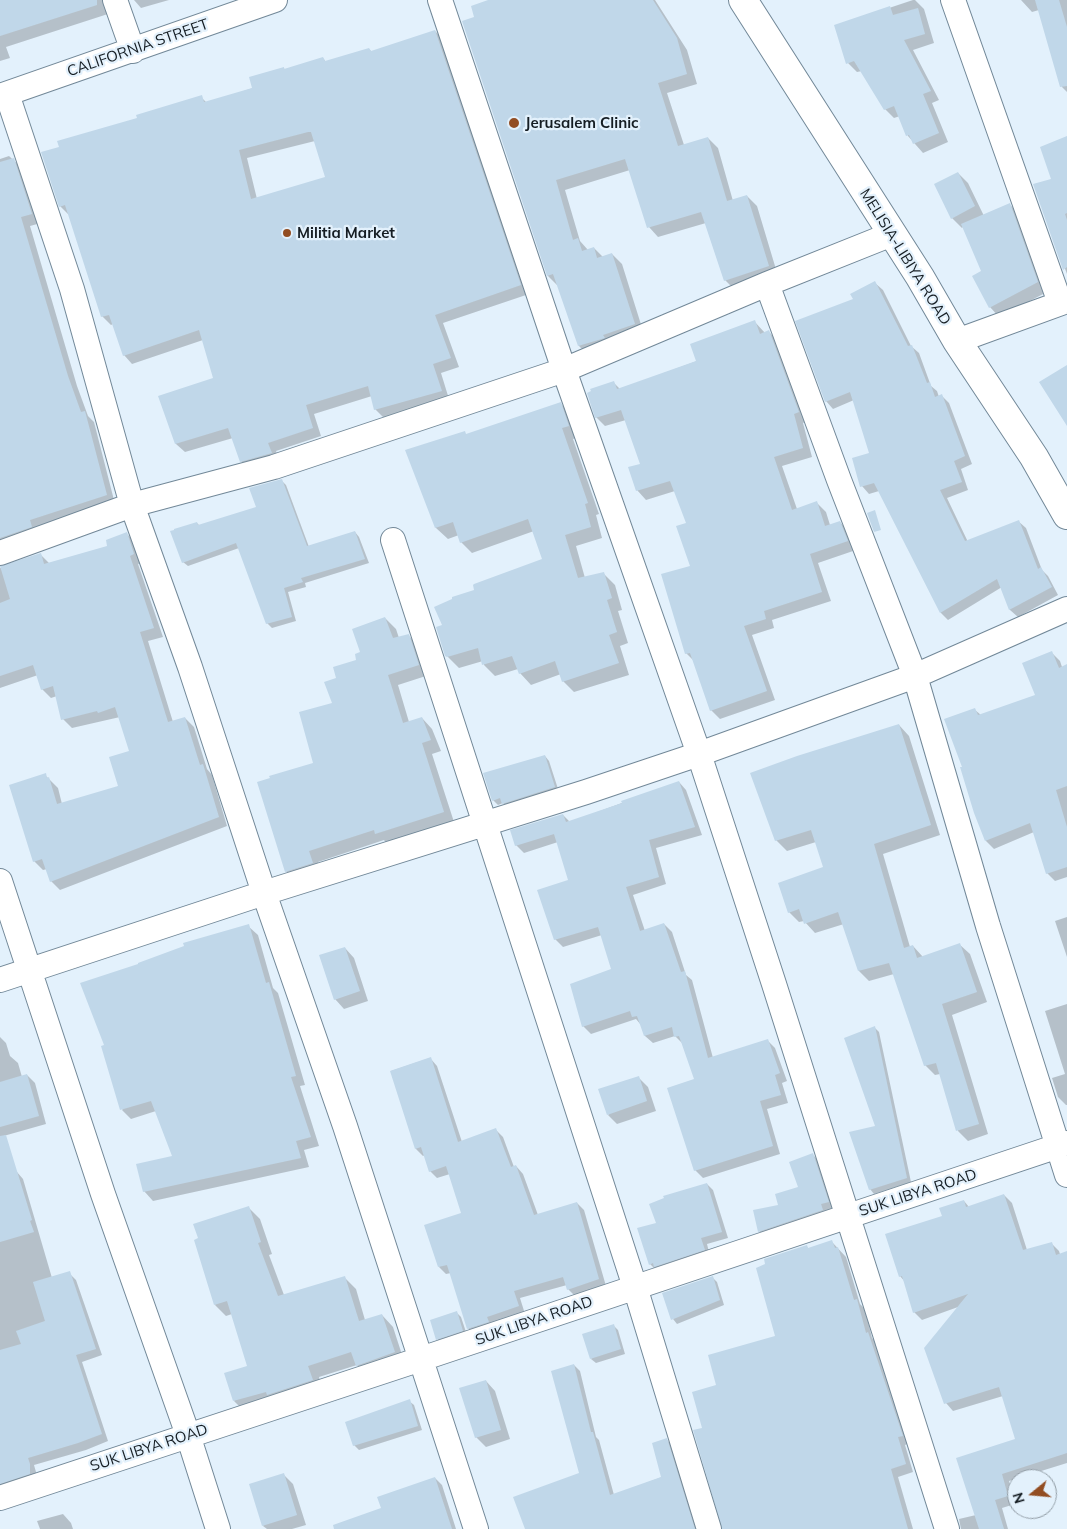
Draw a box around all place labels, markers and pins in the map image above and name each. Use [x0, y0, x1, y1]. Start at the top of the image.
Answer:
place label: Jerusalem Clinic [525, 114, 639, 132]
marker: Jerusalem Clinic [507, 116, 521, 130]
place label: Militia Market [297, 224, 395, 242]
marker: Militia Market [281, 227, 293, 239]

